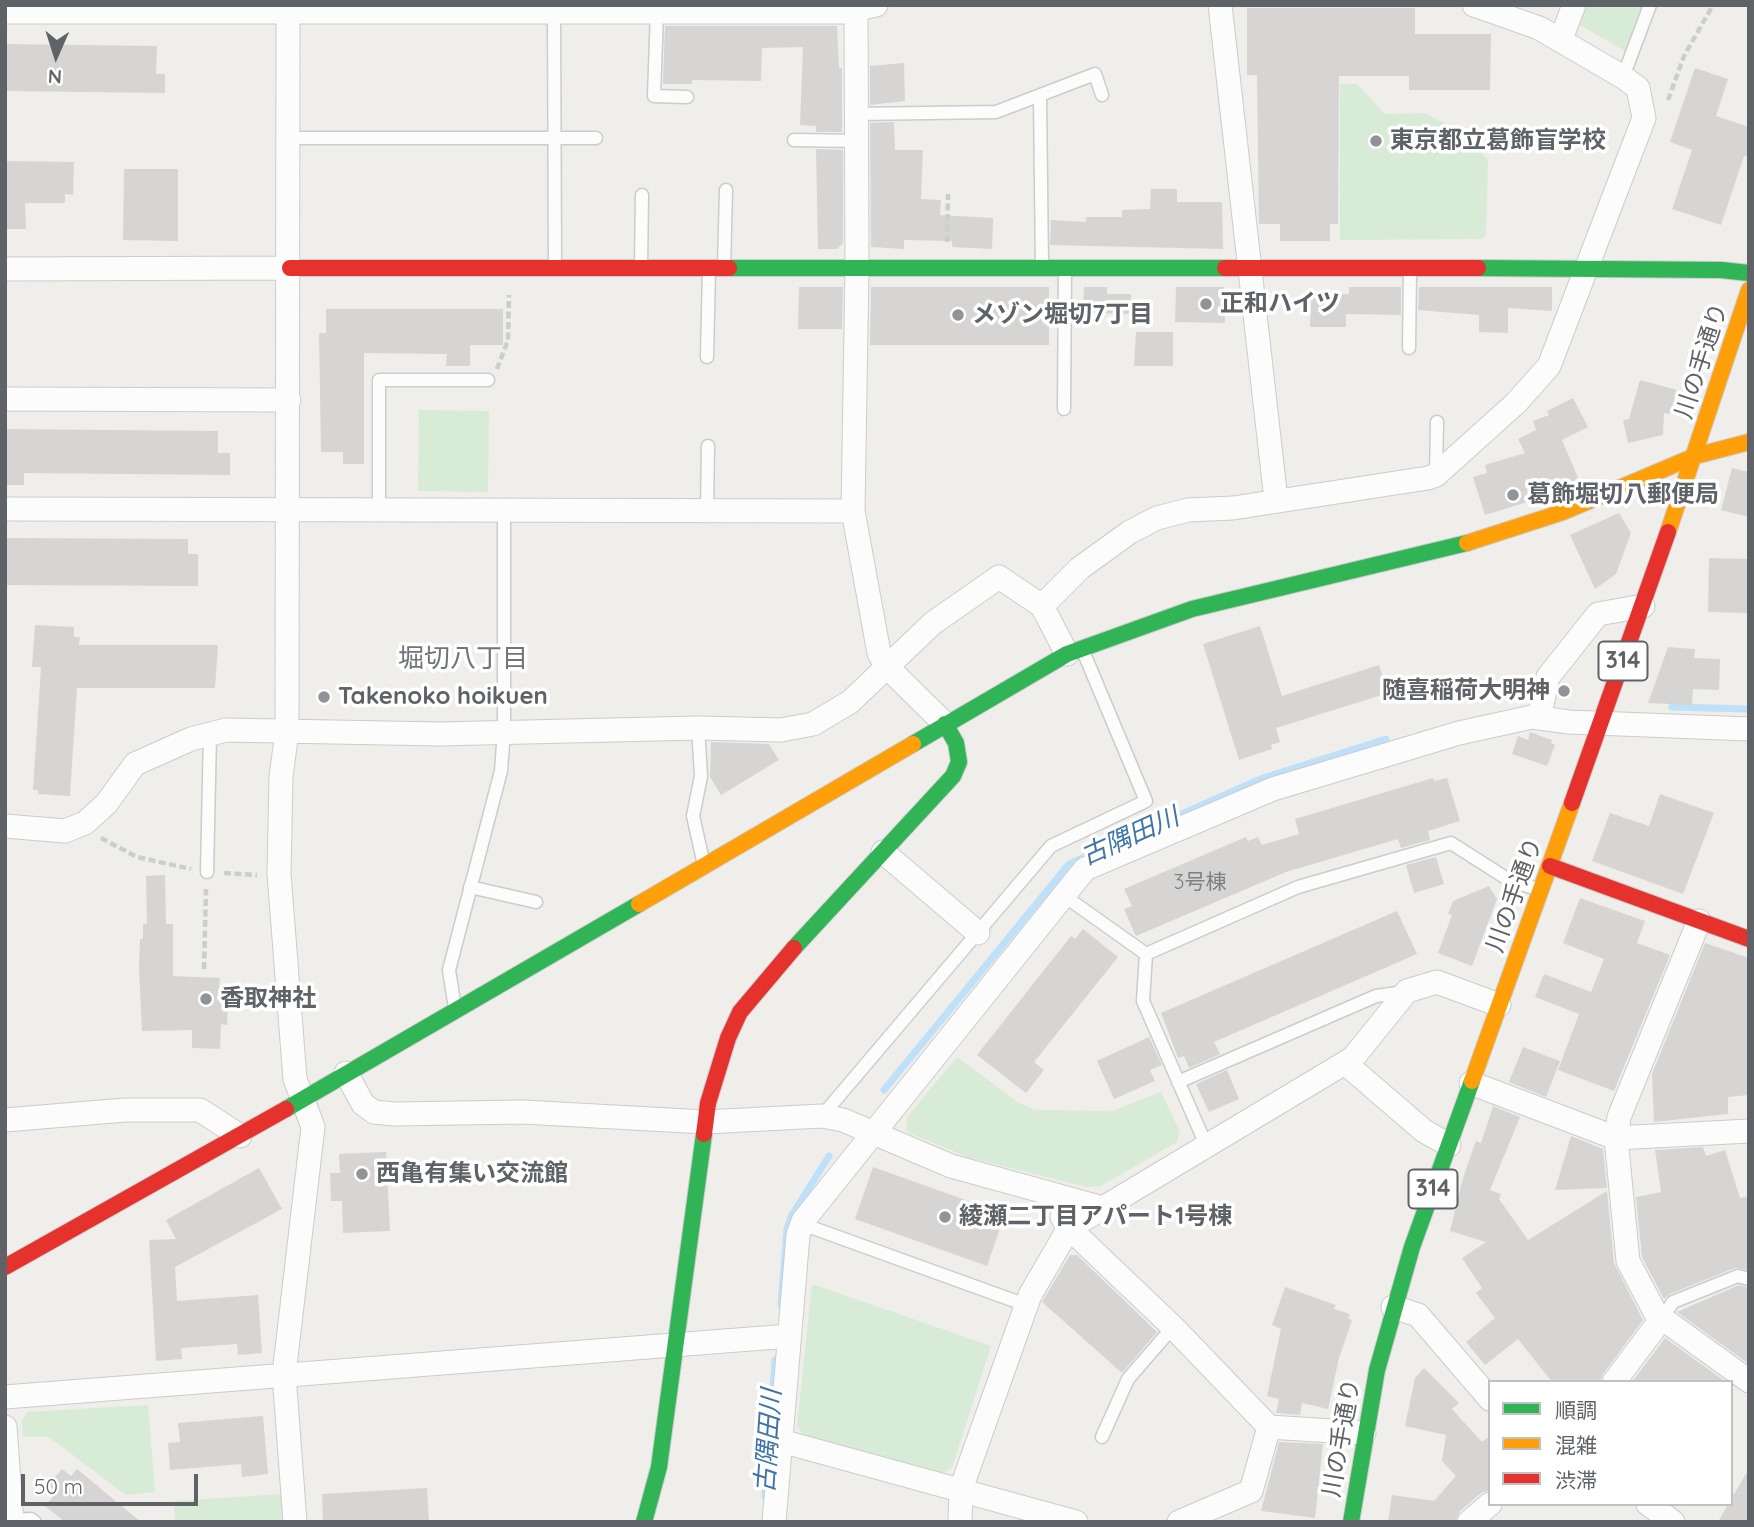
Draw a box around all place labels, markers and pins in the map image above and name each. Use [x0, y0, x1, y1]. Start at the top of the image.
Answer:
place label: 東京都立葛飾盲学校 [1390, 127, 1606, 155]
marker: 東京都立葛飾盲学校 [1368, 133, 1384, 149]
place label: 正和ハイツ [1220, 290, 1340, 318]
marker: 正和ハイツ [1198, 296, 1214, 312]
place label: メゾン堀切7丁目 [972, 301, 1153, 329]
marker: メゾン堀切7丁目 [950, 307, 966, 323]
place label: 葛飾堀切八郵便局 [1527, 481, 1719, 509]
marker: 葛飾堀切八郵便局 [1505, 487, 1521, 503]
place label: 随喜稲荷大明神 [1382, 677, 1550, 705]
place label: Takenoko hoikuen [338, 683, 548, 711]
marker: 随喜稲荷大明神 [1556, 683, 1572, 699]
marker: Takenoko hoikuen [316, 689, 332, 705]
place label: 香取神社 [220, 985, 316, 1013]
marker: 香取神社 [198, 991, 214, 1007]
place label: 西亀有集い交流館 [376, 1160, 568, 1188]
marker: 西亀有集い交流館 [354, 1166, 370, 1182]
place label: 綾瀬二丁目アパート1号棟 [959, 1203, 1232, 1231]
marker: 綾瀬二丁目アパート1号棟 [937, 1209, 953, 1225]

